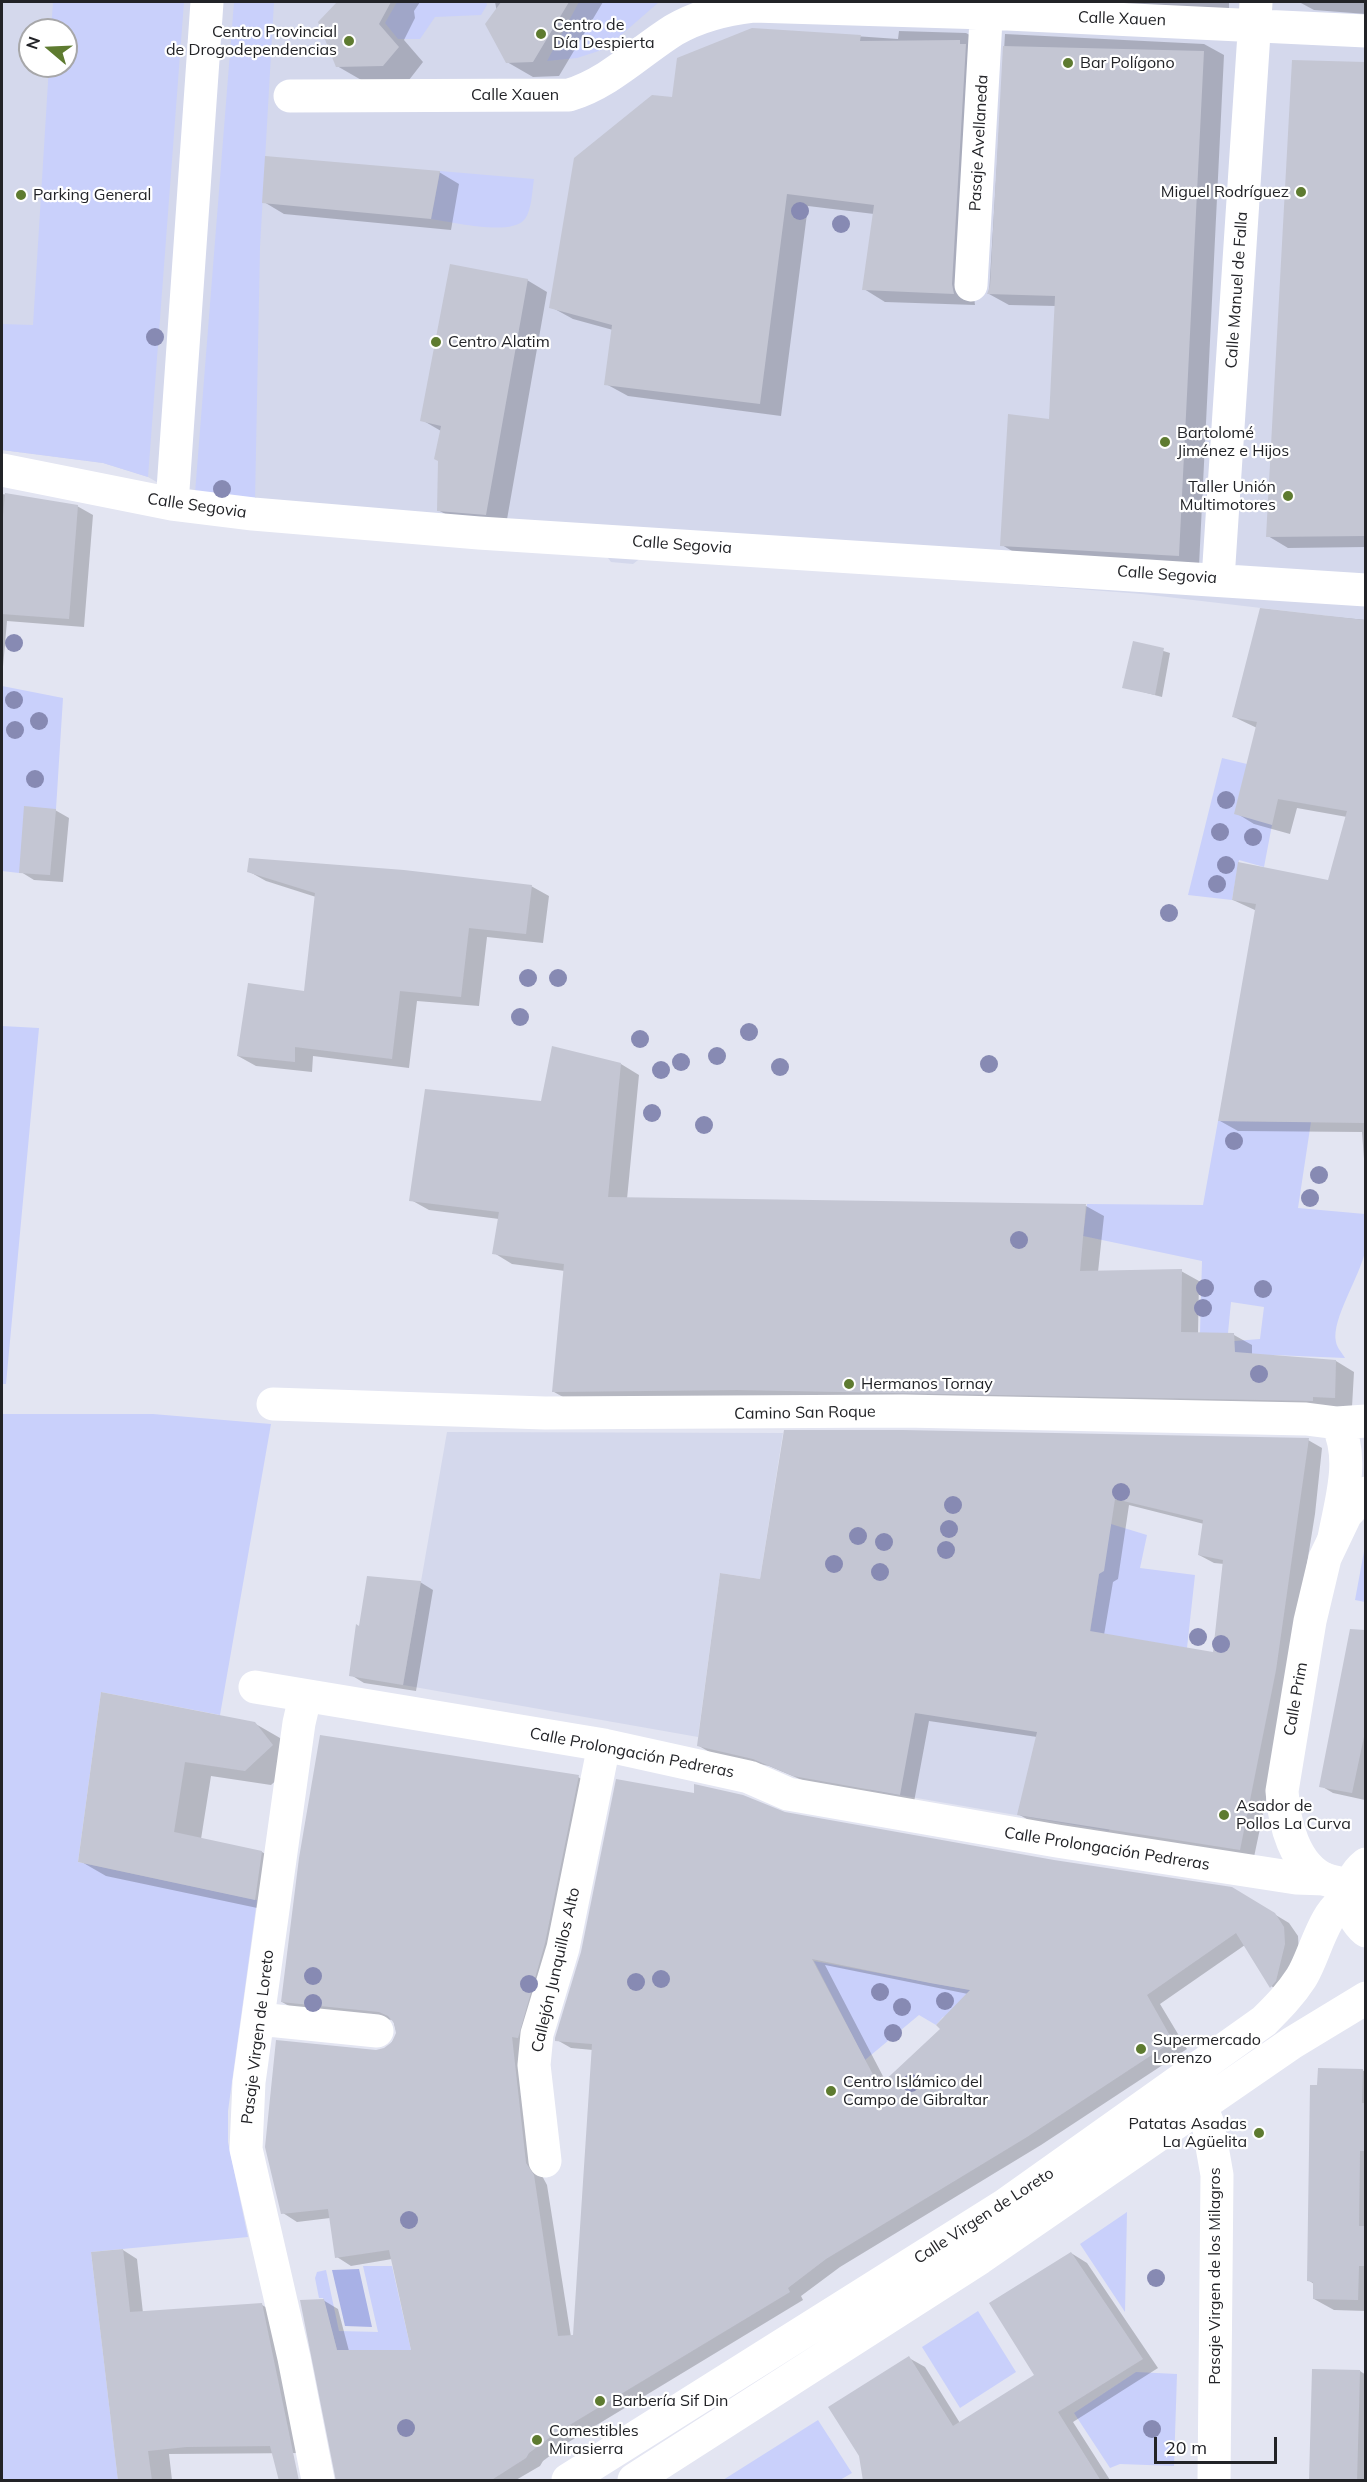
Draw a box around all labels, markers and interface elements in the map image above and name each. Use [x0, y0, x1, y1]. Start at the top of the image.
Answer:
street label: Calle Xauen [1078, 8, 1166, 30]
place label: Centro de Día Despierta [553, 15, 655, 53]
north arrow [18, 18, 78, 78]
place label: Centro Provincial de Drogodependencias [166, 22, 337, 60]
marker: Centro de Día Despierta [534, 27, 548, 41]
text: N [21, 34, 44, 52]
marker: Centro Provincial de Drogodependencias [342, 34, 356, 48]
place label: Bar Polígono [1080, 53, 1175, 73]
marker: Bar Polígono [1061, 56, 1075, 70]
street label: Pasaje Avellaneda [966, 74, 992, 212]
street label: Calle Xauen [471, 85, 559, 105]
place label: Miguel Rodríguez [1161, 182, 1289, 202]
place label: Parking General [33, 185, 151, 205]
marker: Miguel Rodríguez [1294, 185, 1308, 199]
marker: Parking General [14, 188, 28, 202]
street label: Calle Manuel de Falla [1222, 211, 1252, 369]
place label: Centro Alatim [448, 332, 550, 352]
marker: Centro Alatim [429, 335, 443, 349]
place label: Bartolomé Jiménez e Hijos [1177, 423, 1289, 461]
marker: Bartolomé Jiménez e Hijos [1158, 435, 1172, 449]
place label: Taller Unión Multimotores [1180, 477, 1276, 515]
marker: Taller Unión Multimotores [1281, 489, 1295, 503]
street label: Calle Segovia [146, 490, 248, 522]
street label: Calle Segovia [631, 532, 733, 558]
street label: Calle Segovia [1116, 562, 1218, 588]
place label: Hermanos Tornay [861, 1374, 993, 1394]
marker: Hermanos Tornay [842, 1377, 856, 1391]
street label: Camino San Roque [734, 1402, 876, 1424]
street label: Calle Prim [1280, 1661, 1312, 1737]
street label: Calle Prolongación Pedreras [528, 1724, 736, 1782]
place label: Asador de Pollos La Curva [1236, 1796, 1351, 1834]
marker: Asador de Pollos La Curva [1217, 1808, 1231, 1822]
street label: Calle Prolongación Pedreras [1003, 1823, 1211, 1875]
street label: Callejón Junquillos Alto [528, 1886, 584, 2054]
street label: Pasaje Virgen de Loreto [238, 1949, 278, 2125]
place label: Supermercado Lorenzo [1153, 2030, 1261, 2068]
marker: Supermercado Lorenzo [1134, 2042, 1148, 2056]
place label: Centro Islámico del Campo de Gibraltar [843, 2072, 988, 2110]
marker: Centro Islámico del Campo de Gibraltar [824, 2084, 838, 2098]
place label: Patatas Asadas La Agüelita [1129, 2114, 1247, 2152]
marker: Patatas Asadas La Agüelita [1252, 2126, 1266, 2140]
street label: Calle Virgen de Loreto [911, 2164, 1057, 2268]
street label: Pasaje Virgen de los Milagros [1205, 2167, 1225, 2385]
place label: Barbería Sif Din [612, 2391, 728, 2411]
marker: Barbería Sif Din [593, 2394, 607, 2408]
place label: Comestibles Mirasierra [549, 2421, 639, 2459]
scale bar [1157, 2425, 1280, 2463]
marker: Comestibles Mirasierra [530, 2433, 544, 2447]
text: 20 m [1165, 2436, 1207, 2459]

